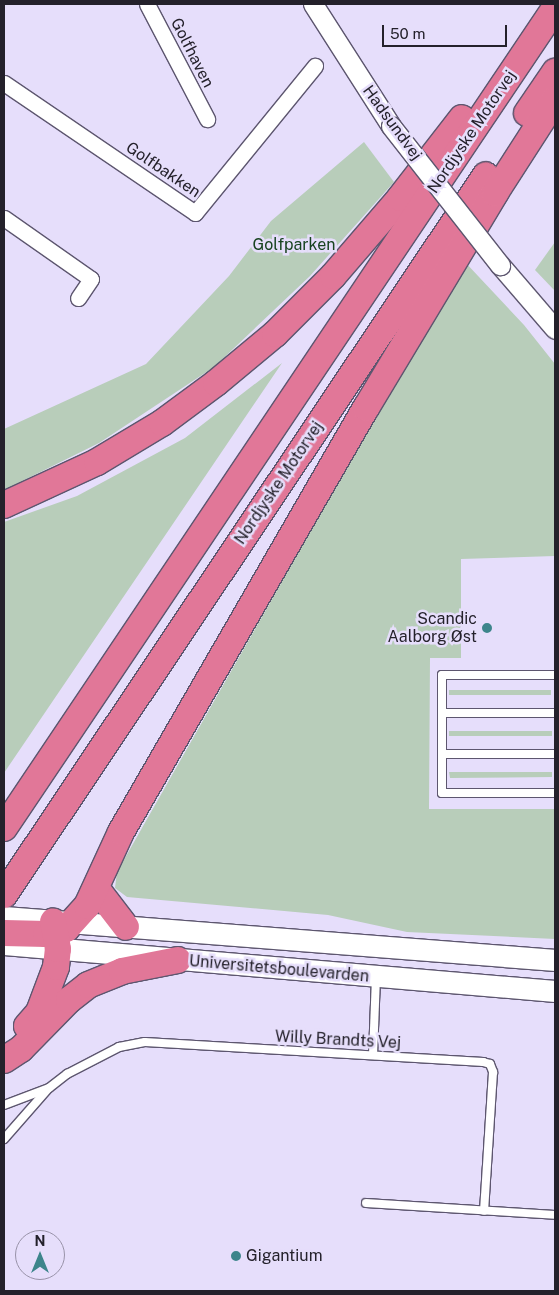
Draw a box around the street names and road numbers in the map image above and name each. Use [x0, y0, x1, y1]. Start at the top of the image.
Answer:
street label: Golfhaven [166, 15, 218, 91]
street label: Nordjyske Motorvej [424, 67, 520, 197]
street label: Hadsundvej [358, 82, 426, 164]
street label: Golfbakken [122, 138, 204, 202]
street label: Nordjyske Motorvej [231, 418, 327, 548]
street label: Universitetsboulevarden [188, 952, 370, 986]
street label: Willy Brandts Vej [274, 1027, 402, 1053]

